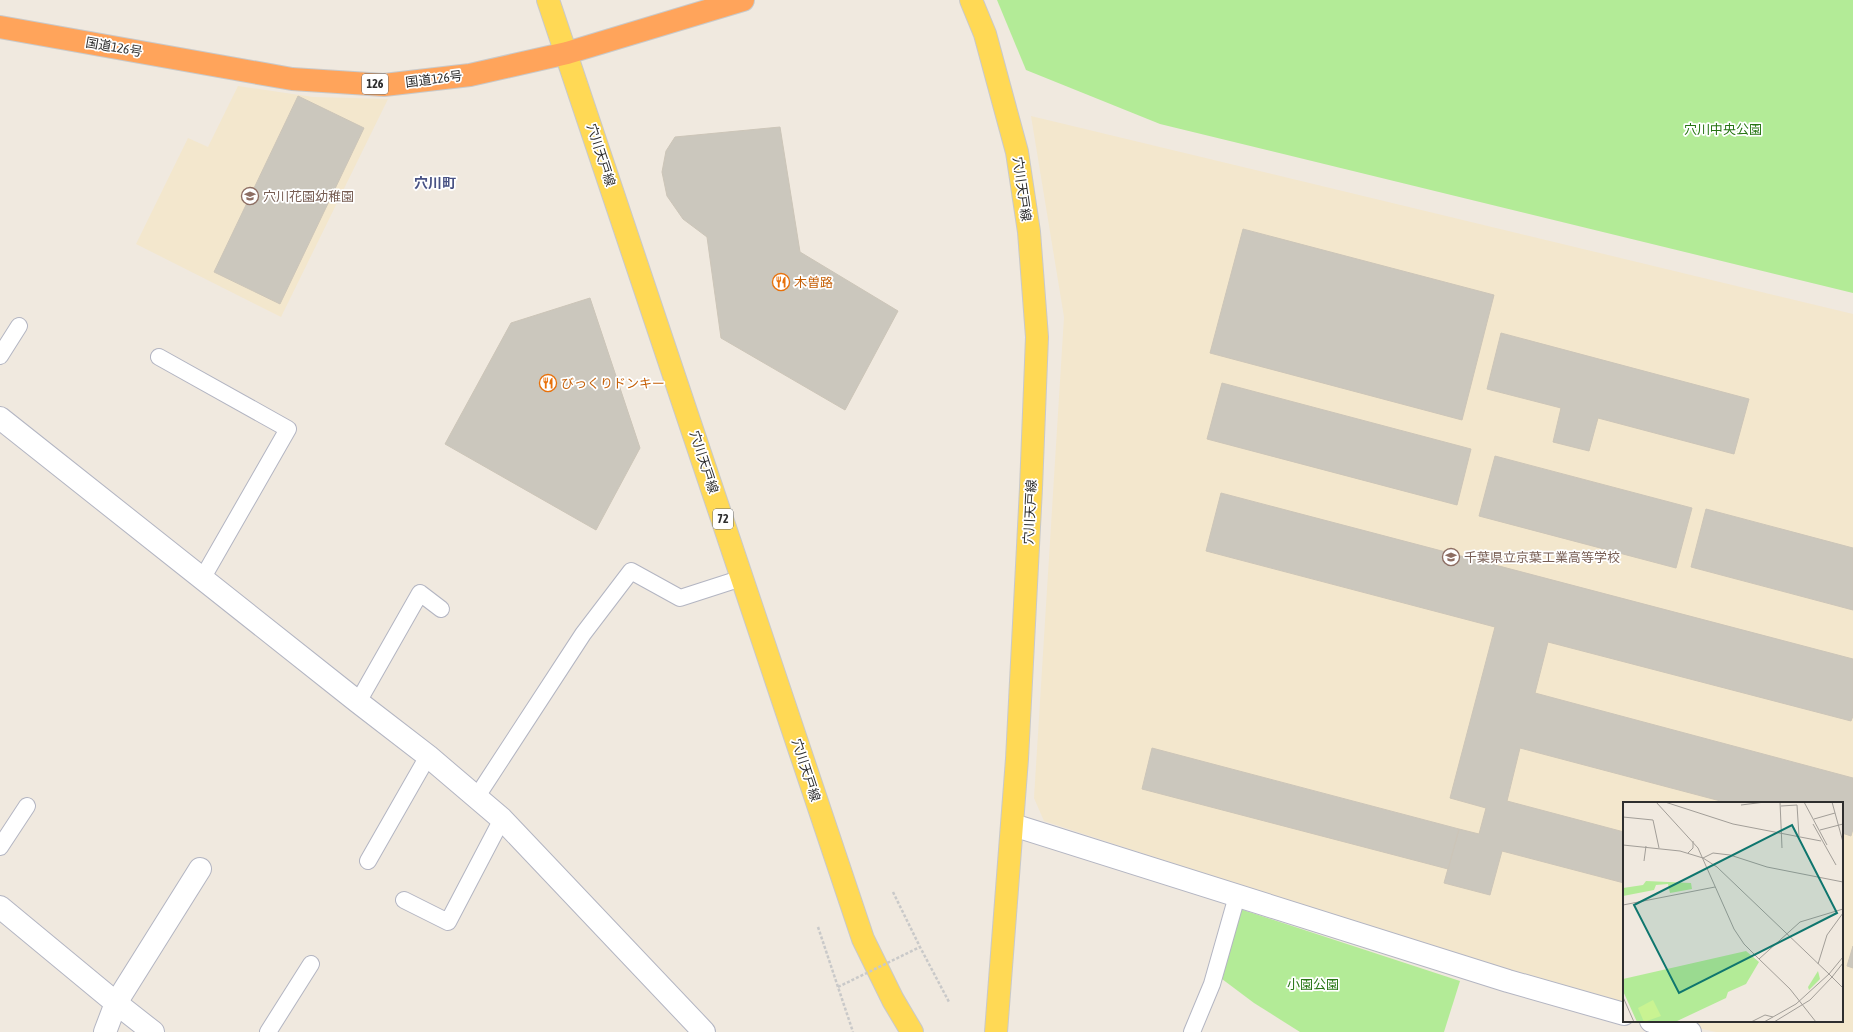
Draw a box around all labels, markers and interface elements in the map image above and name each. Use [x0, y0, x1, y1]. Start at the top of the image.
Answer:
street label: 国道126号 [84, 35, 144, 59]
street label: 国道126号 [405, 68, 463, 90]
road number: 126 [362, 74, 388, 94]
street label: 穴川天戸線 [584, 122, 618, 188]
park label: 穴川中央公園 [1684, 122, 1762, 137]
street label: 穴川天戸線 [1010, 156, 1034, 222]
district label: 穴川町 [414, 175, 456, 191]
school or university icon: 穴川花園幼稚園 [240, 186, 260, 206]
place label: 穴川花園幼稚園 [263, 189, 354, 204]
restaurant icon: 木曽路 [771, 272, 791, 292]
place label: 木曽路 [794, 275, 833, 290]
restaurant icon: びっくりドンキー [538, 373, 558, 393]
place label: びっくりドンキー [561, 376, 665, 391]
street label: 穴川天戸線 [687, 429, 721, 495]
street label: 穴川天戸線 [1021, 479, 1039, 545]
road number: 72 [713, 509, 733, 529]
school or university icon: 千葉県立京葉工業高等学校 [1441, 547, 1461, 567]
place label: 千葉県立京葉工業高等学校 [1464, 550, 1620, 565]
street label: 穴川天戸線 [789, 737, 823, 803]
inset map [1623, 802, 1843, 1022]
park label: 小園公園 [1287, 977, 1339, 992]

